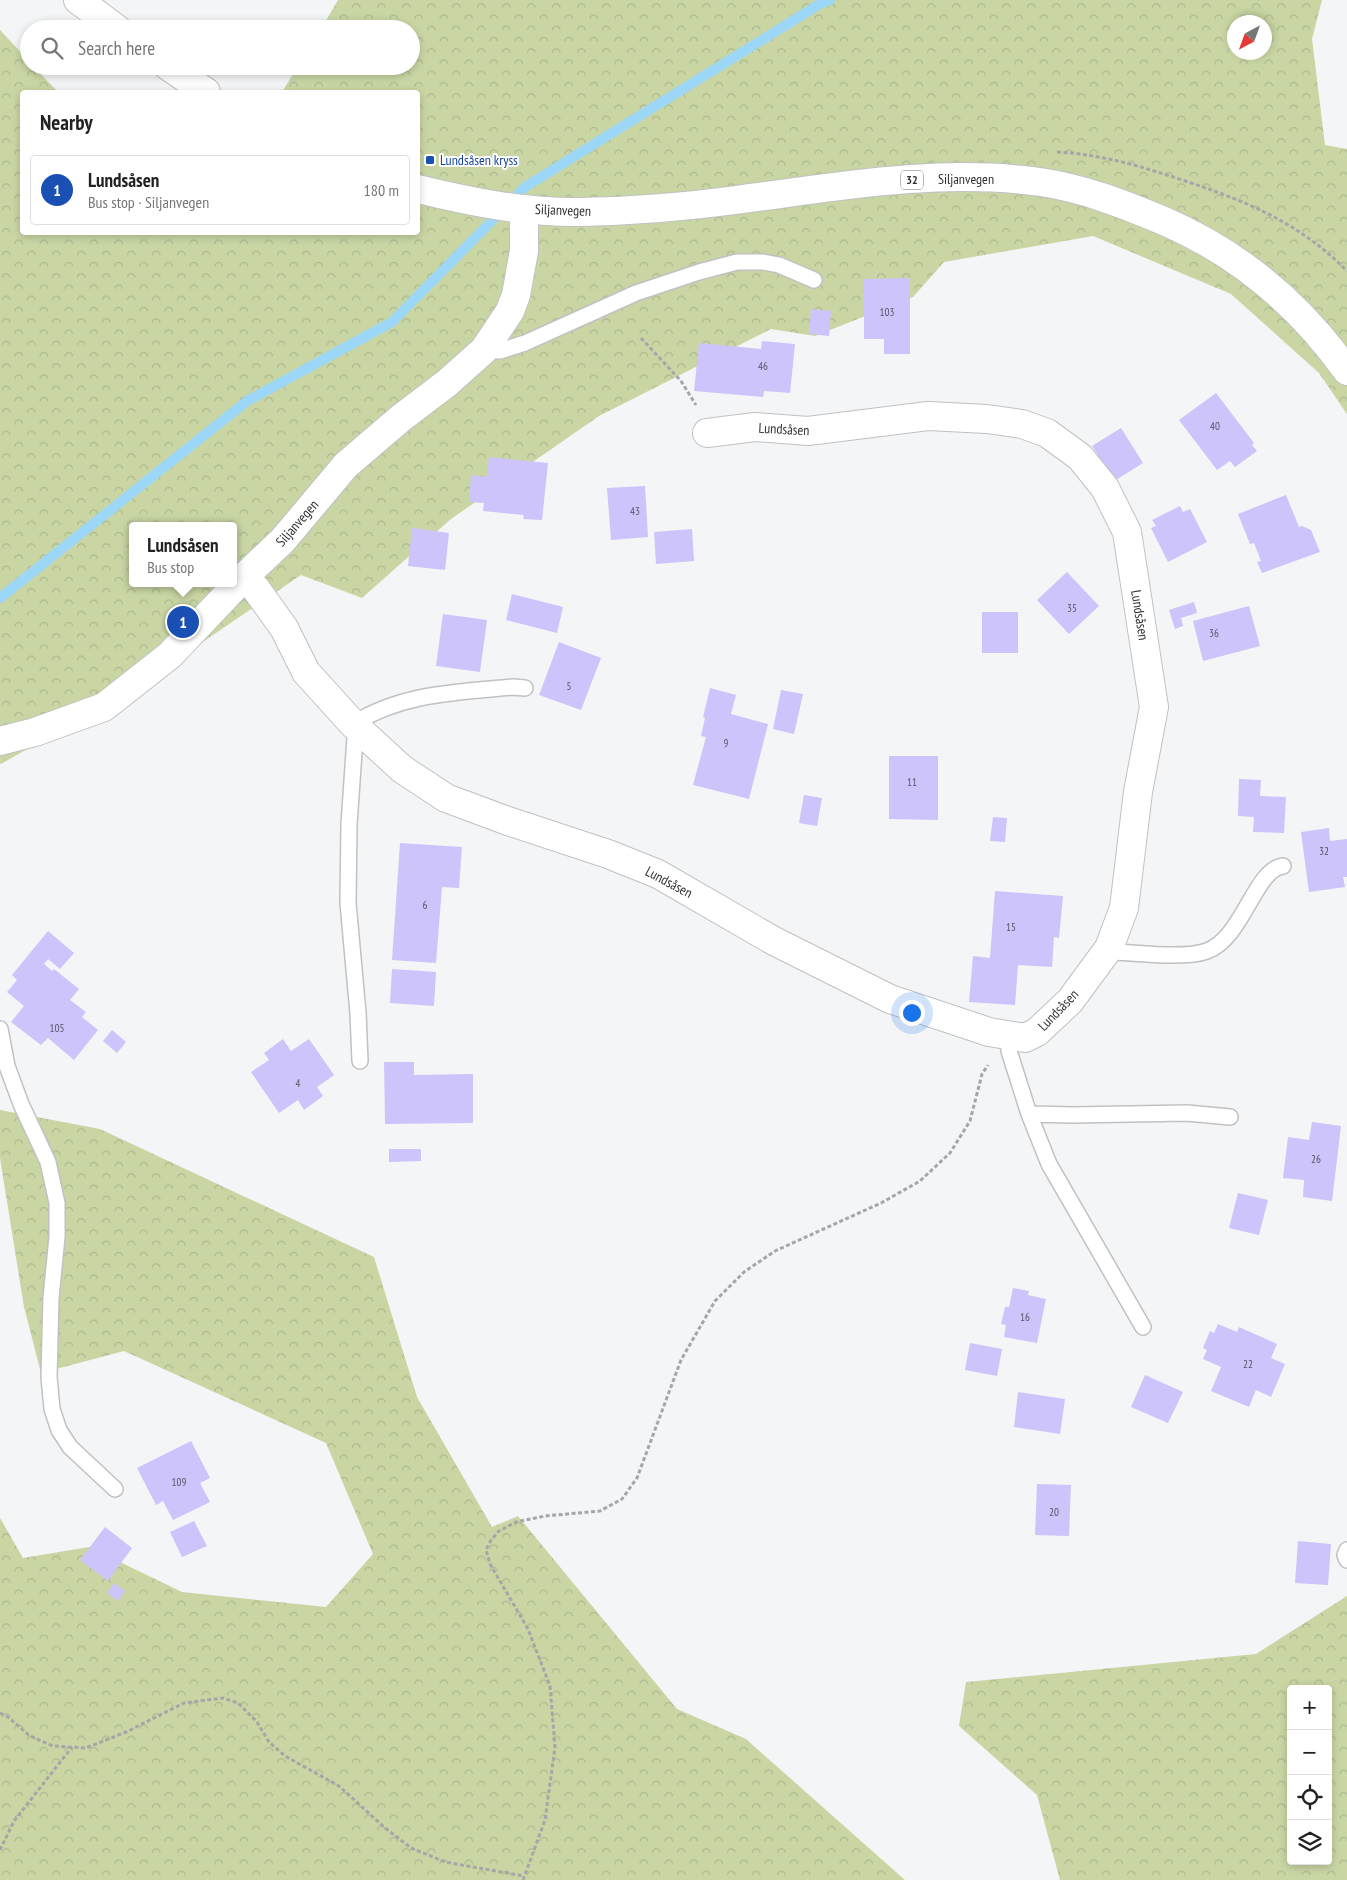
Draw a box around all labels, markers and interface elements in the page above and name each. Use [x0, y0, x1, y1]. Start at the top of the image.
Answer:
north arrow [1227, 15, 1272, 60]
search box [20, 20, 420, 75]
icon: search [38, 34, 66, 62]
text: Search here [78, 36, 155, 60]
text: Nearby [40, 109, 93, 136]
place label: Lundsåsen kryss [440, 151, 518, 169]
marker: Lundsåsen kryss [424, 154, 436, 166]
text: Lundsåsen [88, 168, 159, 192]
road number: 32 [901, 170, 923, 190]
street label: Siljanvegen [938, 170, 994, 188]
text: 1 [53, 180, 61, 200]
text: 180 m [364, 180, 399, 200]
text: Bus stop · Siljanvegen [88, 192, 209, 212]
street label: Siljanvegen [535, 200, 591, 220]
house number: 103 [880, 305, 894, 319]
house number: 46 [758, 359, 768, 373]
street label: Lundsåsen [758, 419, 810, 439]
house number: 40 [1210, 419, 1220, 433]
street label: Siljanvegen [272, 496, 322, 550]
house number: 43 [630, 504, 640, 518]
popup [129, 522, 237, 587]
text: Lundsåsen [147, 533, 219, 557]
text: Bus stop [147, 557, 194, 577]
street label: Lundsåsen [1127, 588, 1153, 642]
house number: 35 [1067, 601, 1077, 615]
pin: 1 [167, 603, 199, 641]
house number: 36 [1209, 626, 1219, 640]
house number: 5 [567, 679, 572, 693]
house number: 9 [724, 736, 729, 750]
house number: 11 [907, 775, 917, 789]
house number: 32 [1319, 844, 1329, 858]
street label: Lundsåsen [642, 862, 696, 902]
house number: 6 [423, 898, 428, 912]
house number: 15 [1006, 920, 1016, 934]
street label: Lundsåsen [1034, 985, 1082, 1035]
your location [899, 1000, 925, 1026]
house number: 105 [50, 1021, 64, 1035]
house number: 4 [296, 1076, 301, 1090]
house number: 26 [1311, 1152, 1321, 1166]
house number: 16 [1020, 1310, 1030, 1324]
house number: 22 [1243, 1357, 1253, 1371]
house number: 109 [172, 1475, 186, 1489]
house number: 20 [1049, 1505, 1059, 1519]
map controls [1287, 1685, 1332, 1865]
button: + [1287, 1685, 1332, 1730]
button: − [1287, 1730, 1332, 1775]
button: locate [1287, 1775, 1332, 1820]
button: layers [1287, 1820, 1332, 1865]

